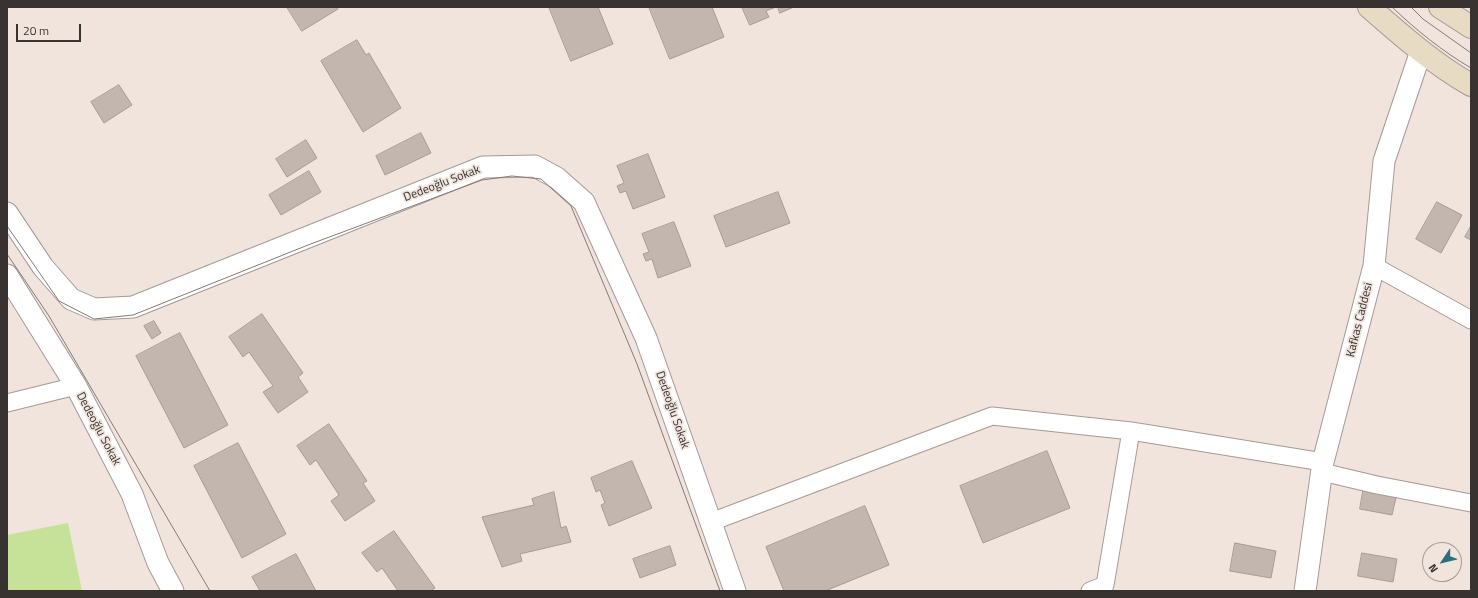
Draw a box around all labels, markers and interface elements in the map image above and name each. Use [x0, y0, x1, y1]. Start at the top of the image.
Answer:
scale bar [18, 16, 83, 42]
text: 20 m [23, 21, 49, 40]
street label: Dedeoğlu Sokak [402, 163, 482, 205]
street label: Kafkas Caddesi [1344, 281, 1376, 359]
street label: Dedeoğlu Sokak [652, 369, 692, 451]
street label: Dedeoğlu Sokak [73, 390, 123, 468]
north arrow [1422, 542, 1462, 582]
text: N [1424, 561, 1442, 576]

